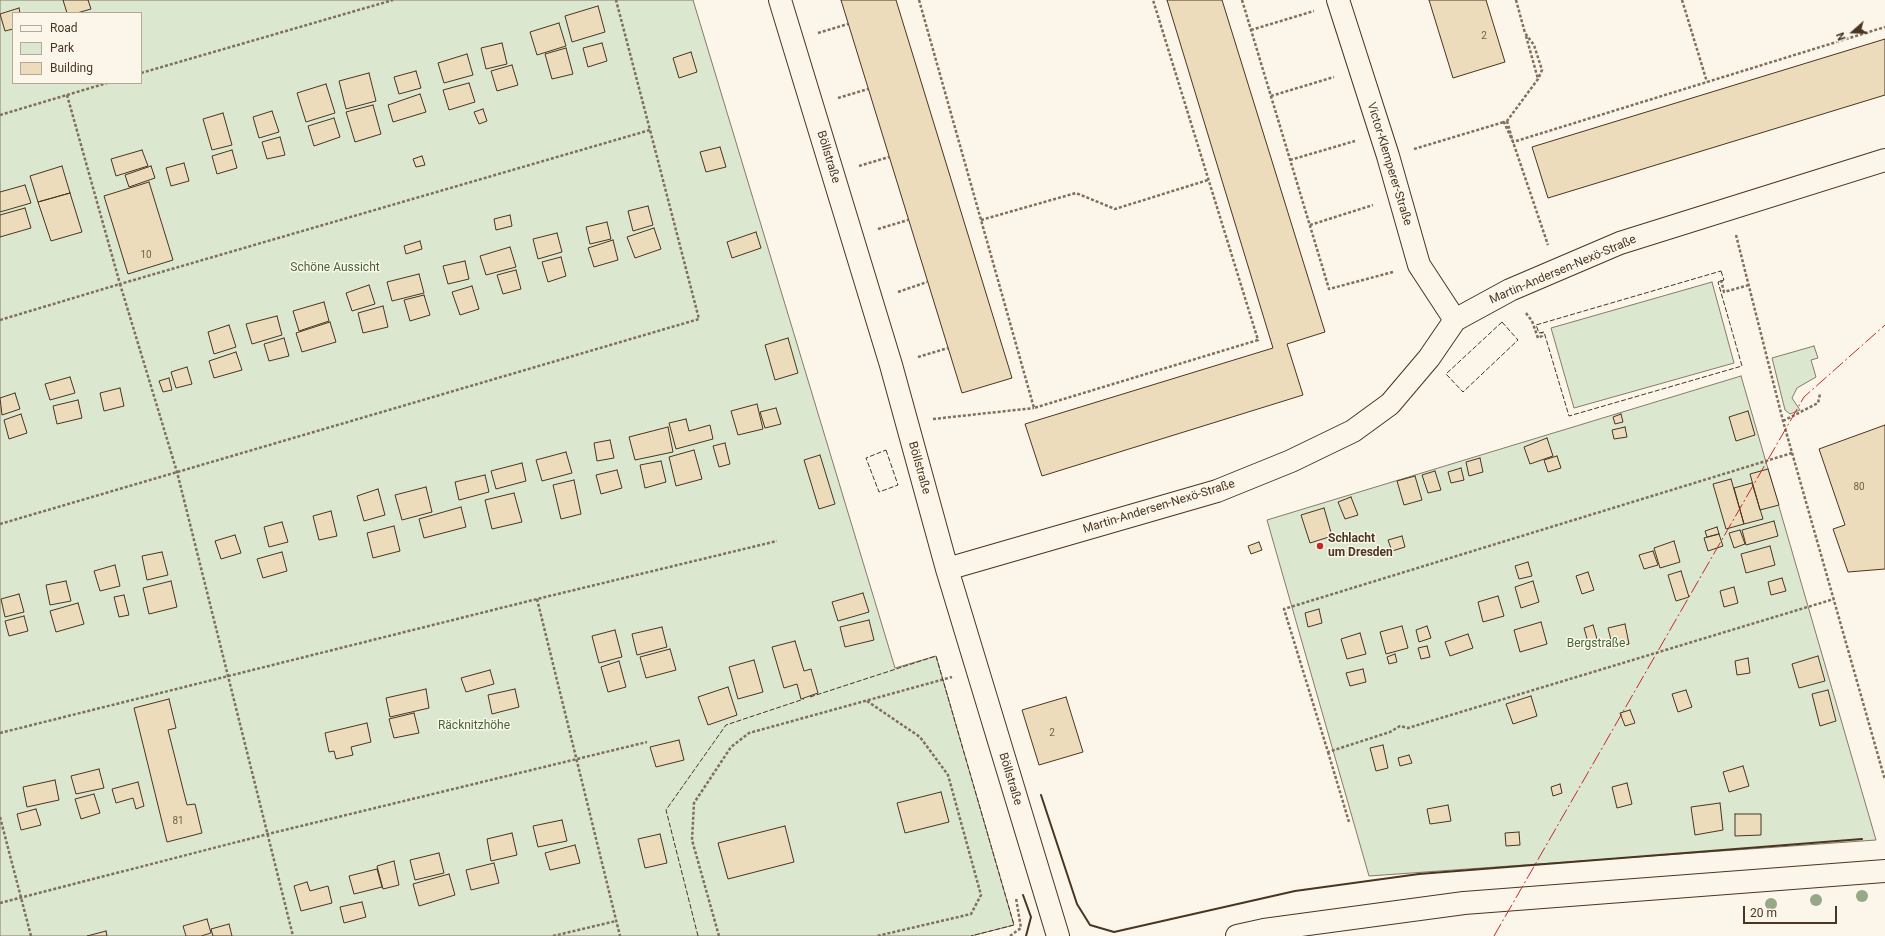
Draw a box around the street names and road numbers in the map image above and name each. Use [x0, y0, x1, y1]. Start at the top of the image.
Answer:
street label: Victor-Klemperer-Straße [1363, 101, 1415, 227]
street label: Böllstraße [813, 129, 843, 185]
street label: Martin-Andersen-Nexö-Straße [1487, 232, 1639, 308]
street label: Böllstraße [905, 440, 933, 496]
street label: Martin-Andersen-Nexö-Straße [1081, 477, 1237, 537]
street label: Böllstraße [995, 751, 1025, 807]

